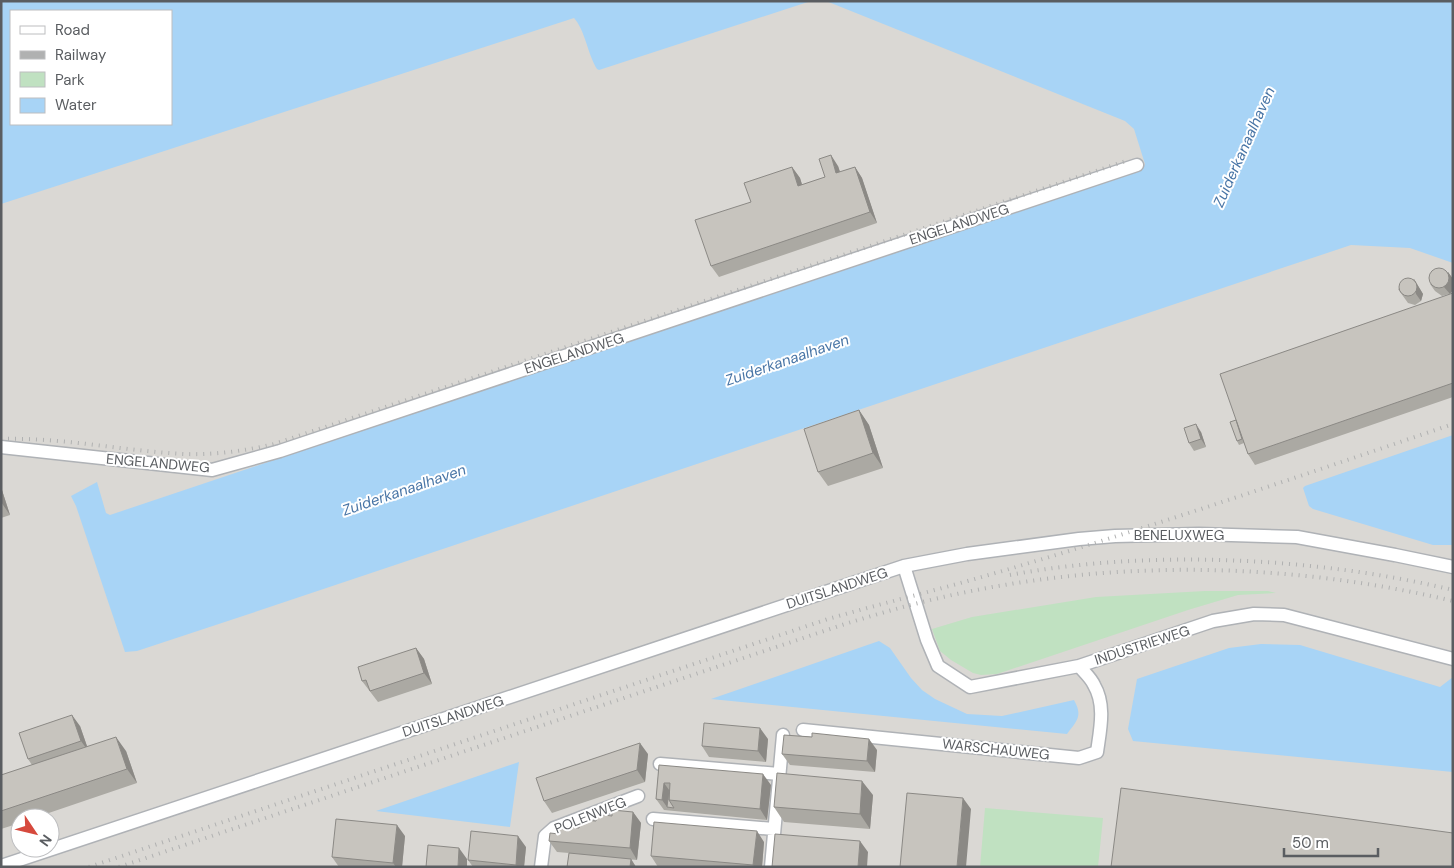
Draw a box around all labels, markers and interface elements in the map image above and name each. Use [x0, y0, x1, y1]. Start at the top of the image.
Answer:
legend [10, 10, 172, 125]
text: Road [55, 20, 90, 40]
text: Railway [55, 45, 107, 65]
text: Park [55, 70, 85, 90]
water label: Zuiderkanaalhaven [1209, 83, 1280, 210]
text: Water [55, 95, 97, 115]
street label: ENGELANDWEG [907, 199, 1011, 249]
street label: ENGELANDWEG [522, 328, 626, 378]
water label: Zuiderkanaalhaven [722, 329, 852, 391]
street label: ENGELANDWEG [106, 450, 210, 476]
water label: Zuiderkanaalhaven [339, 459, 469, 521]
street label: BENELUXWEG [1134, 526, 1224, 544]
street label: DUITSLANDWEG [784, 563, 890, 613]
street label: INDUSTRIEWEG [1092, 621, 1192, 669]
street label: DUITSLANDWEG [400, 691, 506, 741]
street label: WARSCHAUWEG [941, 734, 1051, 764]
street label: POLENWEG [551, 792, 629, 838]
north arrow [10, 808, 60, 858]
scale bar [1284, 826, 1378, 858]
text: N [35, 831, 56, 850]
text: 50 m [1292, 833, 1329, 853]

